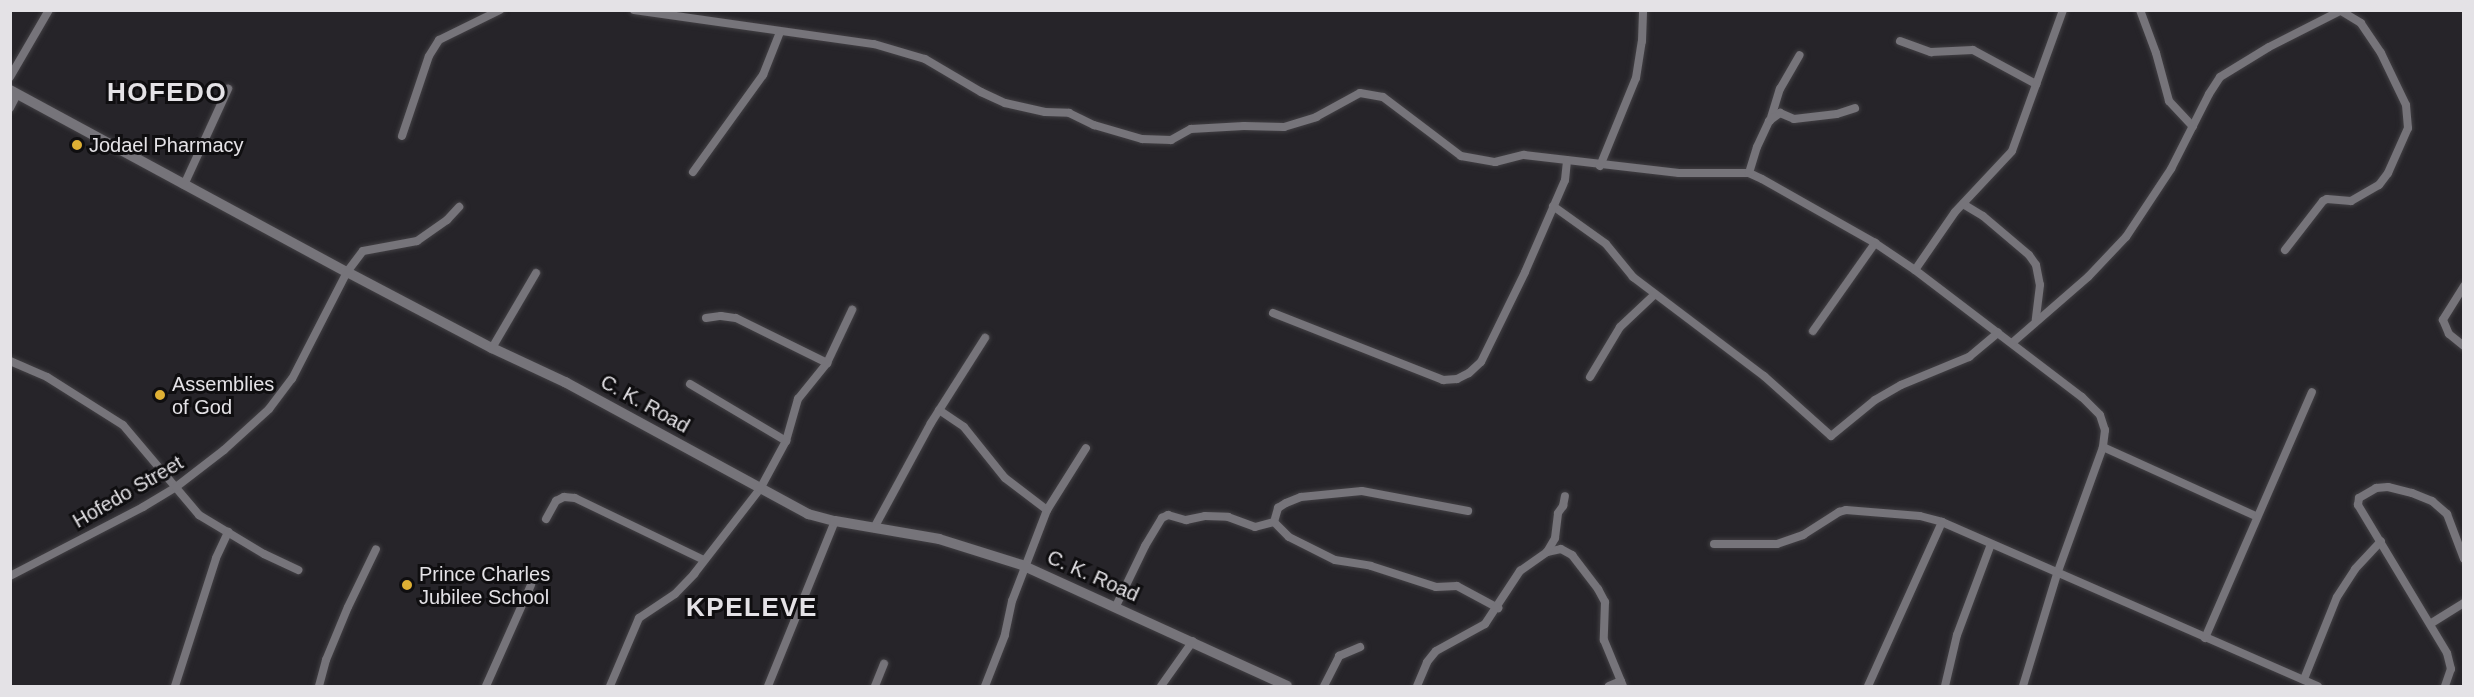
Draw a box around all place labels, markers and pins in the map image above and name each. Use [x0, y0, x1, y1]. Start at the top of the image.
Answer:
place label: Jodael Pharmacy [89, 133, 244, 157]
marker: Jodael Pharmacy [70, 138, 84, 152]
place label: Assemblies of God [172, 372, 274, 419]
marker: Assemblies of God [153, 388, 167, 402]
place label: Prince Charles Jubilee School [419, 562, 550, 609]
marker: Prince Charles Jubilee School [400, 578, 414, 592]

